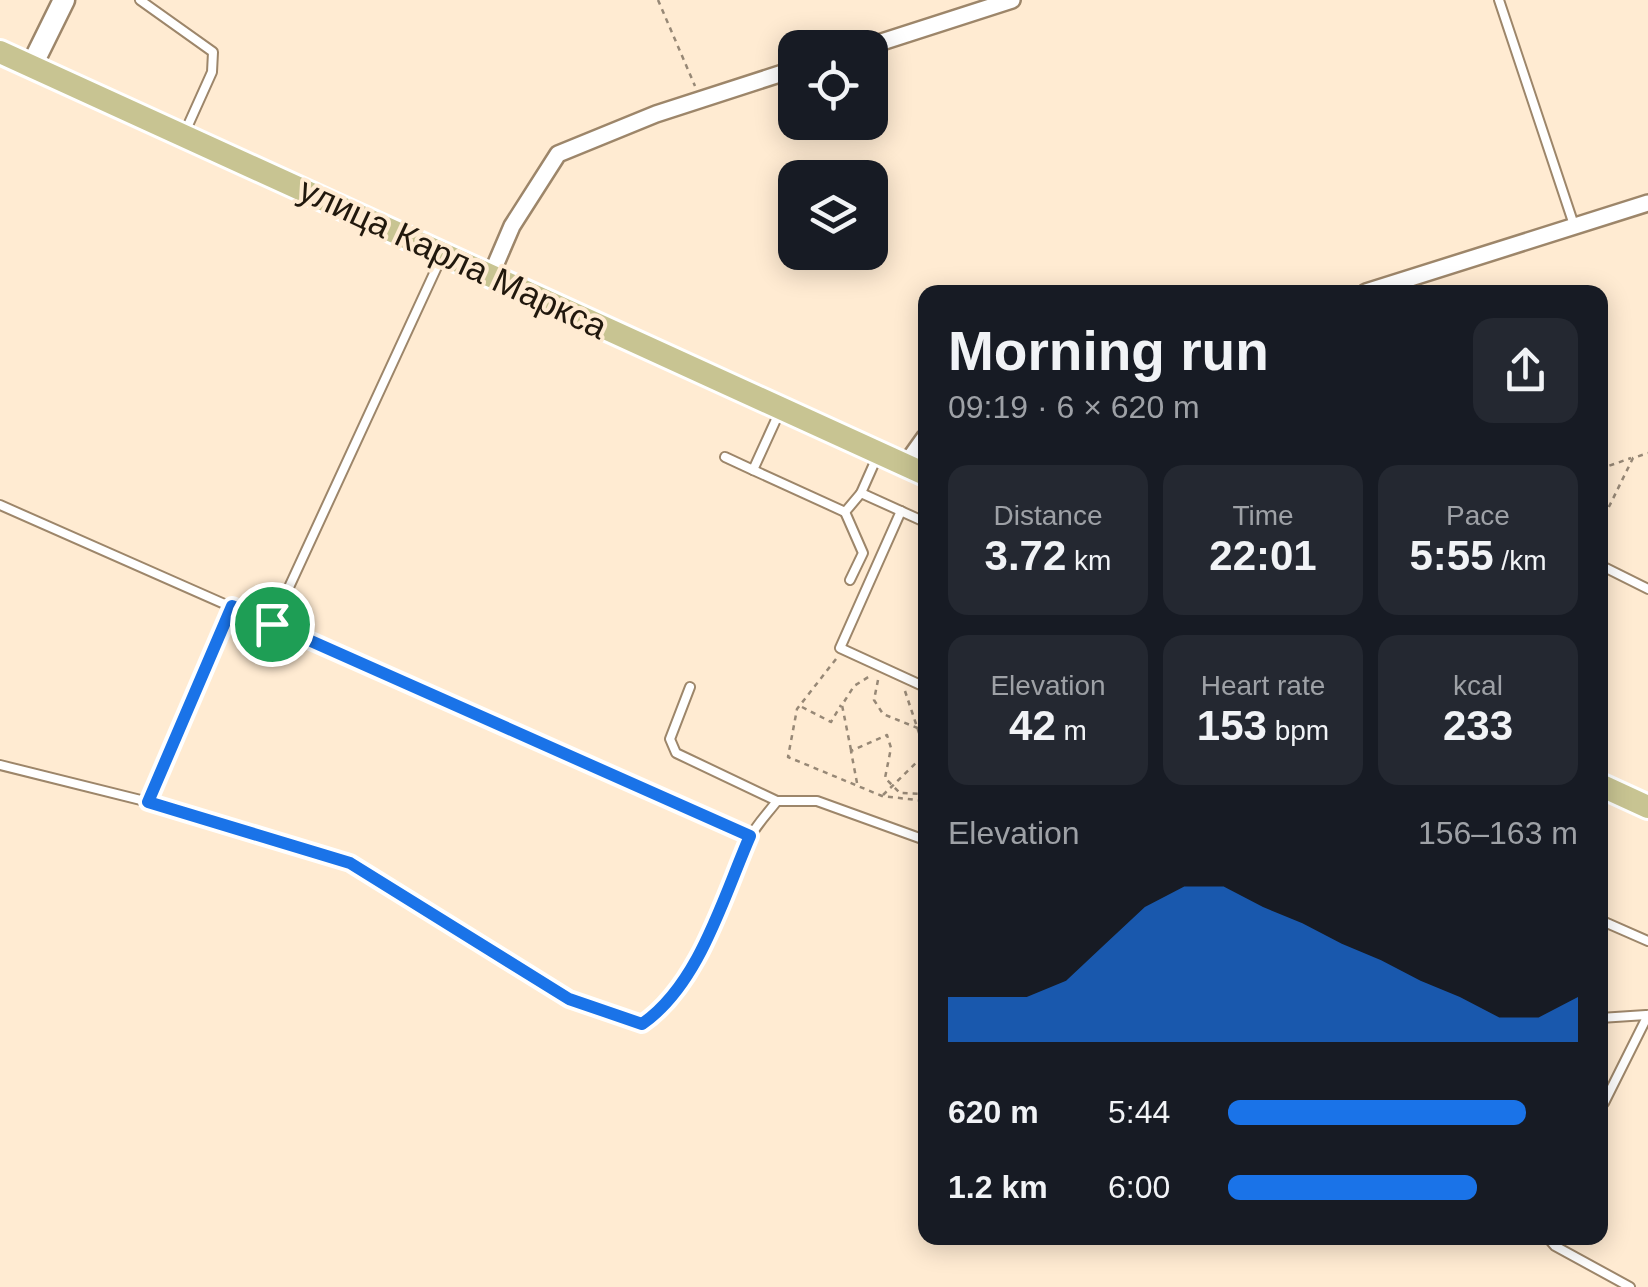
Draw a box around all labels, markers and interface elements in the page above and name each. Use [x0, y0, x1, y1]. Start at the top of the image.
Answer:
map controls [778, 30, 888, 270]
button: locate [778, 30, 888, 140]
button: layers [778, 160, 888, 270]
street label: улица Карла Маркса [293, 169, 614, 346]
button: share [1473, 318, 1578, 423]
text: Morning run [948, 320, 1269, 382]
text: 09:19 · 6 × 620 m [948, 389, 1200, 425]
text: Distance [994, 500, 1102, 531]
text: Time [1232, 500, 1294, 531]
text: Pace [1446, 500, 1510, 531]
text: 3.72 [985, 532, 1066, 579]
text: 22:01 [1209, 532, 1317, 579]
text: 5:55 [1410, 532, 1494, 579]
text: km [1066, 545, 1111, 576]
text: /km [1494, 545, 1546, 576]
pin [230, 582, 315, 667]
icon: arrive [245, 597, 300, 652]
text: Elevation [990, 670, 1106, 701]
text: Heart rate [1201, 670, 1325, 701]
text: kcal [1453, 670, 1503, 701]
text: 42 [1009, 702, 1056, 749]
text: 153 [1197, 702, 1267, 749]
text: 233 [1443, 702, 1513, 749]
text: m [1056, 715, 1087, 746]
text: bpm [1267, 715, 1329, 746]
text: Elevation [948, 815, 1080, 851]
text: 156–163 m [1418, 815, 1578, 851]
text: 620 m [948, 1094, 1039, 1130]
text: 5:44 [1108, 1094, 1170, 1130]
text: 1.2 km [948, 1169, 1048, 1205]
text: 6:00 [1108, 1169, 1170, 1205]

